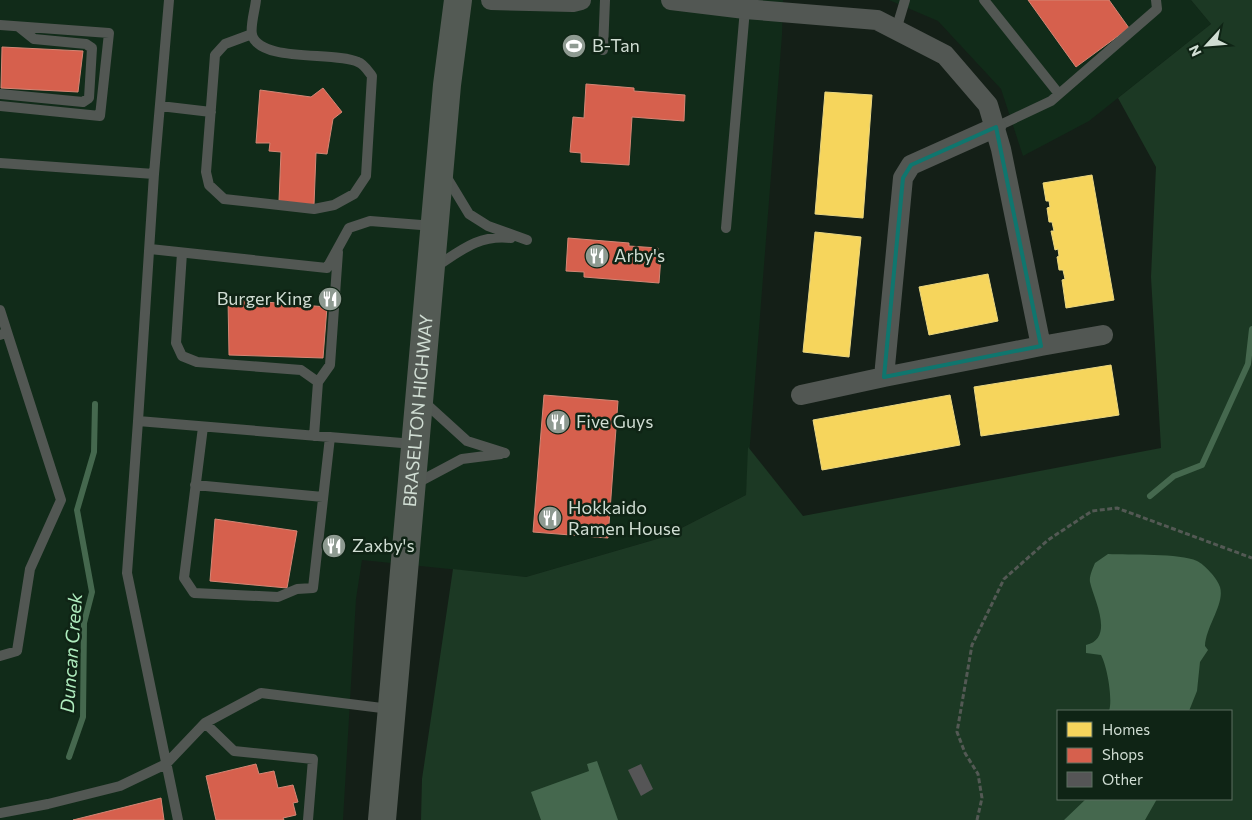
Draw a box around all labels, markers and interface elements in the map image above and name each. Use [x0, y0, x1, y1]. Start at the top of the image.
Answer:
north arrow [1182, 20, 1232, 70]
sports icon: B-Tan [561, 33, 587, 59]
place label: B-Tan [592, 34, 640, 56]
text: N [1185, 42, 1205, 59]
restaurant icon: Arby's [584, 243, 610, 269]
place label: Arby's [614, 244, 665, 266]
restaurant icon: Burger King [317, 286, 343, 312]
place label: Burger King [217, 287, 312, 309]
street label: BRASELTON HIGHWAY [398, 313, 437, 508]
restaurant icon: Five Guys [545, 409, 571, 435]
place label: Five Guys [576, 410, 653, 432]
place label: Hokkaido Ramen House [568, 496, 680, 539]
restaurant icon: Hokkaido Ramen House [537, 505, 563, 531]
restaurant icon: Zaxby's [321, 533, 347, 559]
place label: Zaxby's [352, 534, 415, 556]
water label: Duncan Creek [55, 592, 86, 714]
legend [1057, 710, 1232, 800]
text: Homes [1102, 720, 1150, 738]
text: Shops [1102, 745, 1144, 763]
text: Other [1102, 770, 1143, 788]

